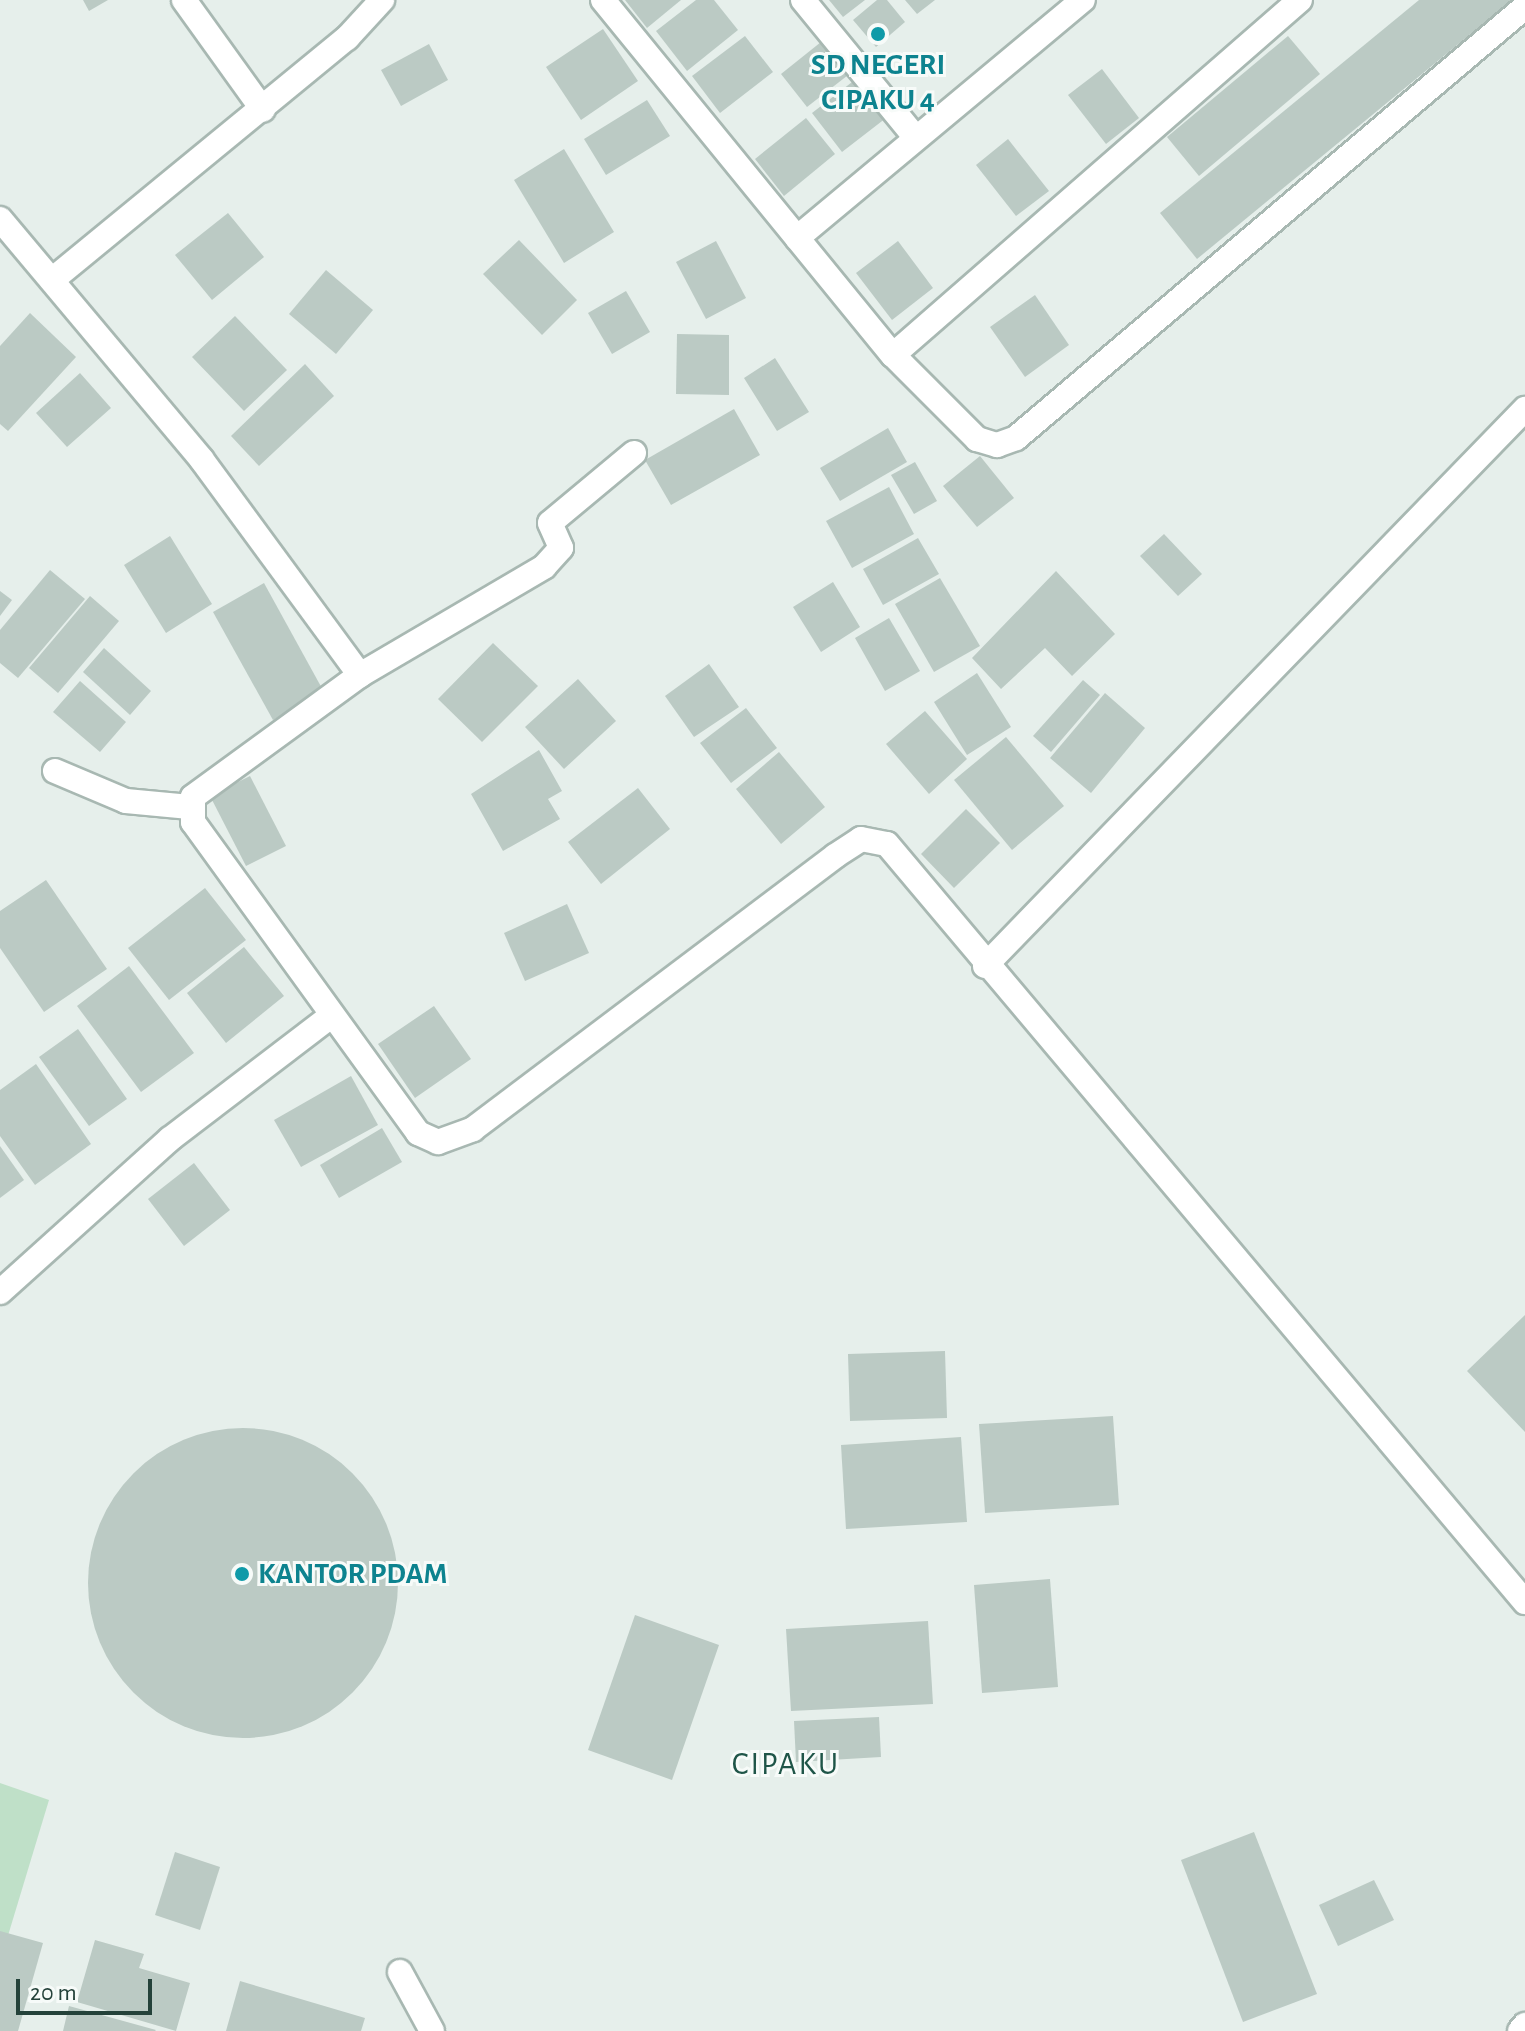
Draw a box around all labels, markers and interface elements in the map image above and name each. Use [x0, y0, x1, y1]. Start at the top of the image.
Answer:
marker: SD NEGERI CIPAKU 4 [869, 25, 887, 43]
place label: SD NEGERI CIPAKU 4 [811, 47, 945, 118]
place label: KANTOR PDAM [258, 1556, 447, 1592]
marker: KANTOR PDAM [233, 1565, 251, 1583]
district label: CIPAKU [732, 1745, 840, 1783]
scale bar [20, 1963, 156, 2013]
text: 20 m [30, 1981, 77, 2005]

